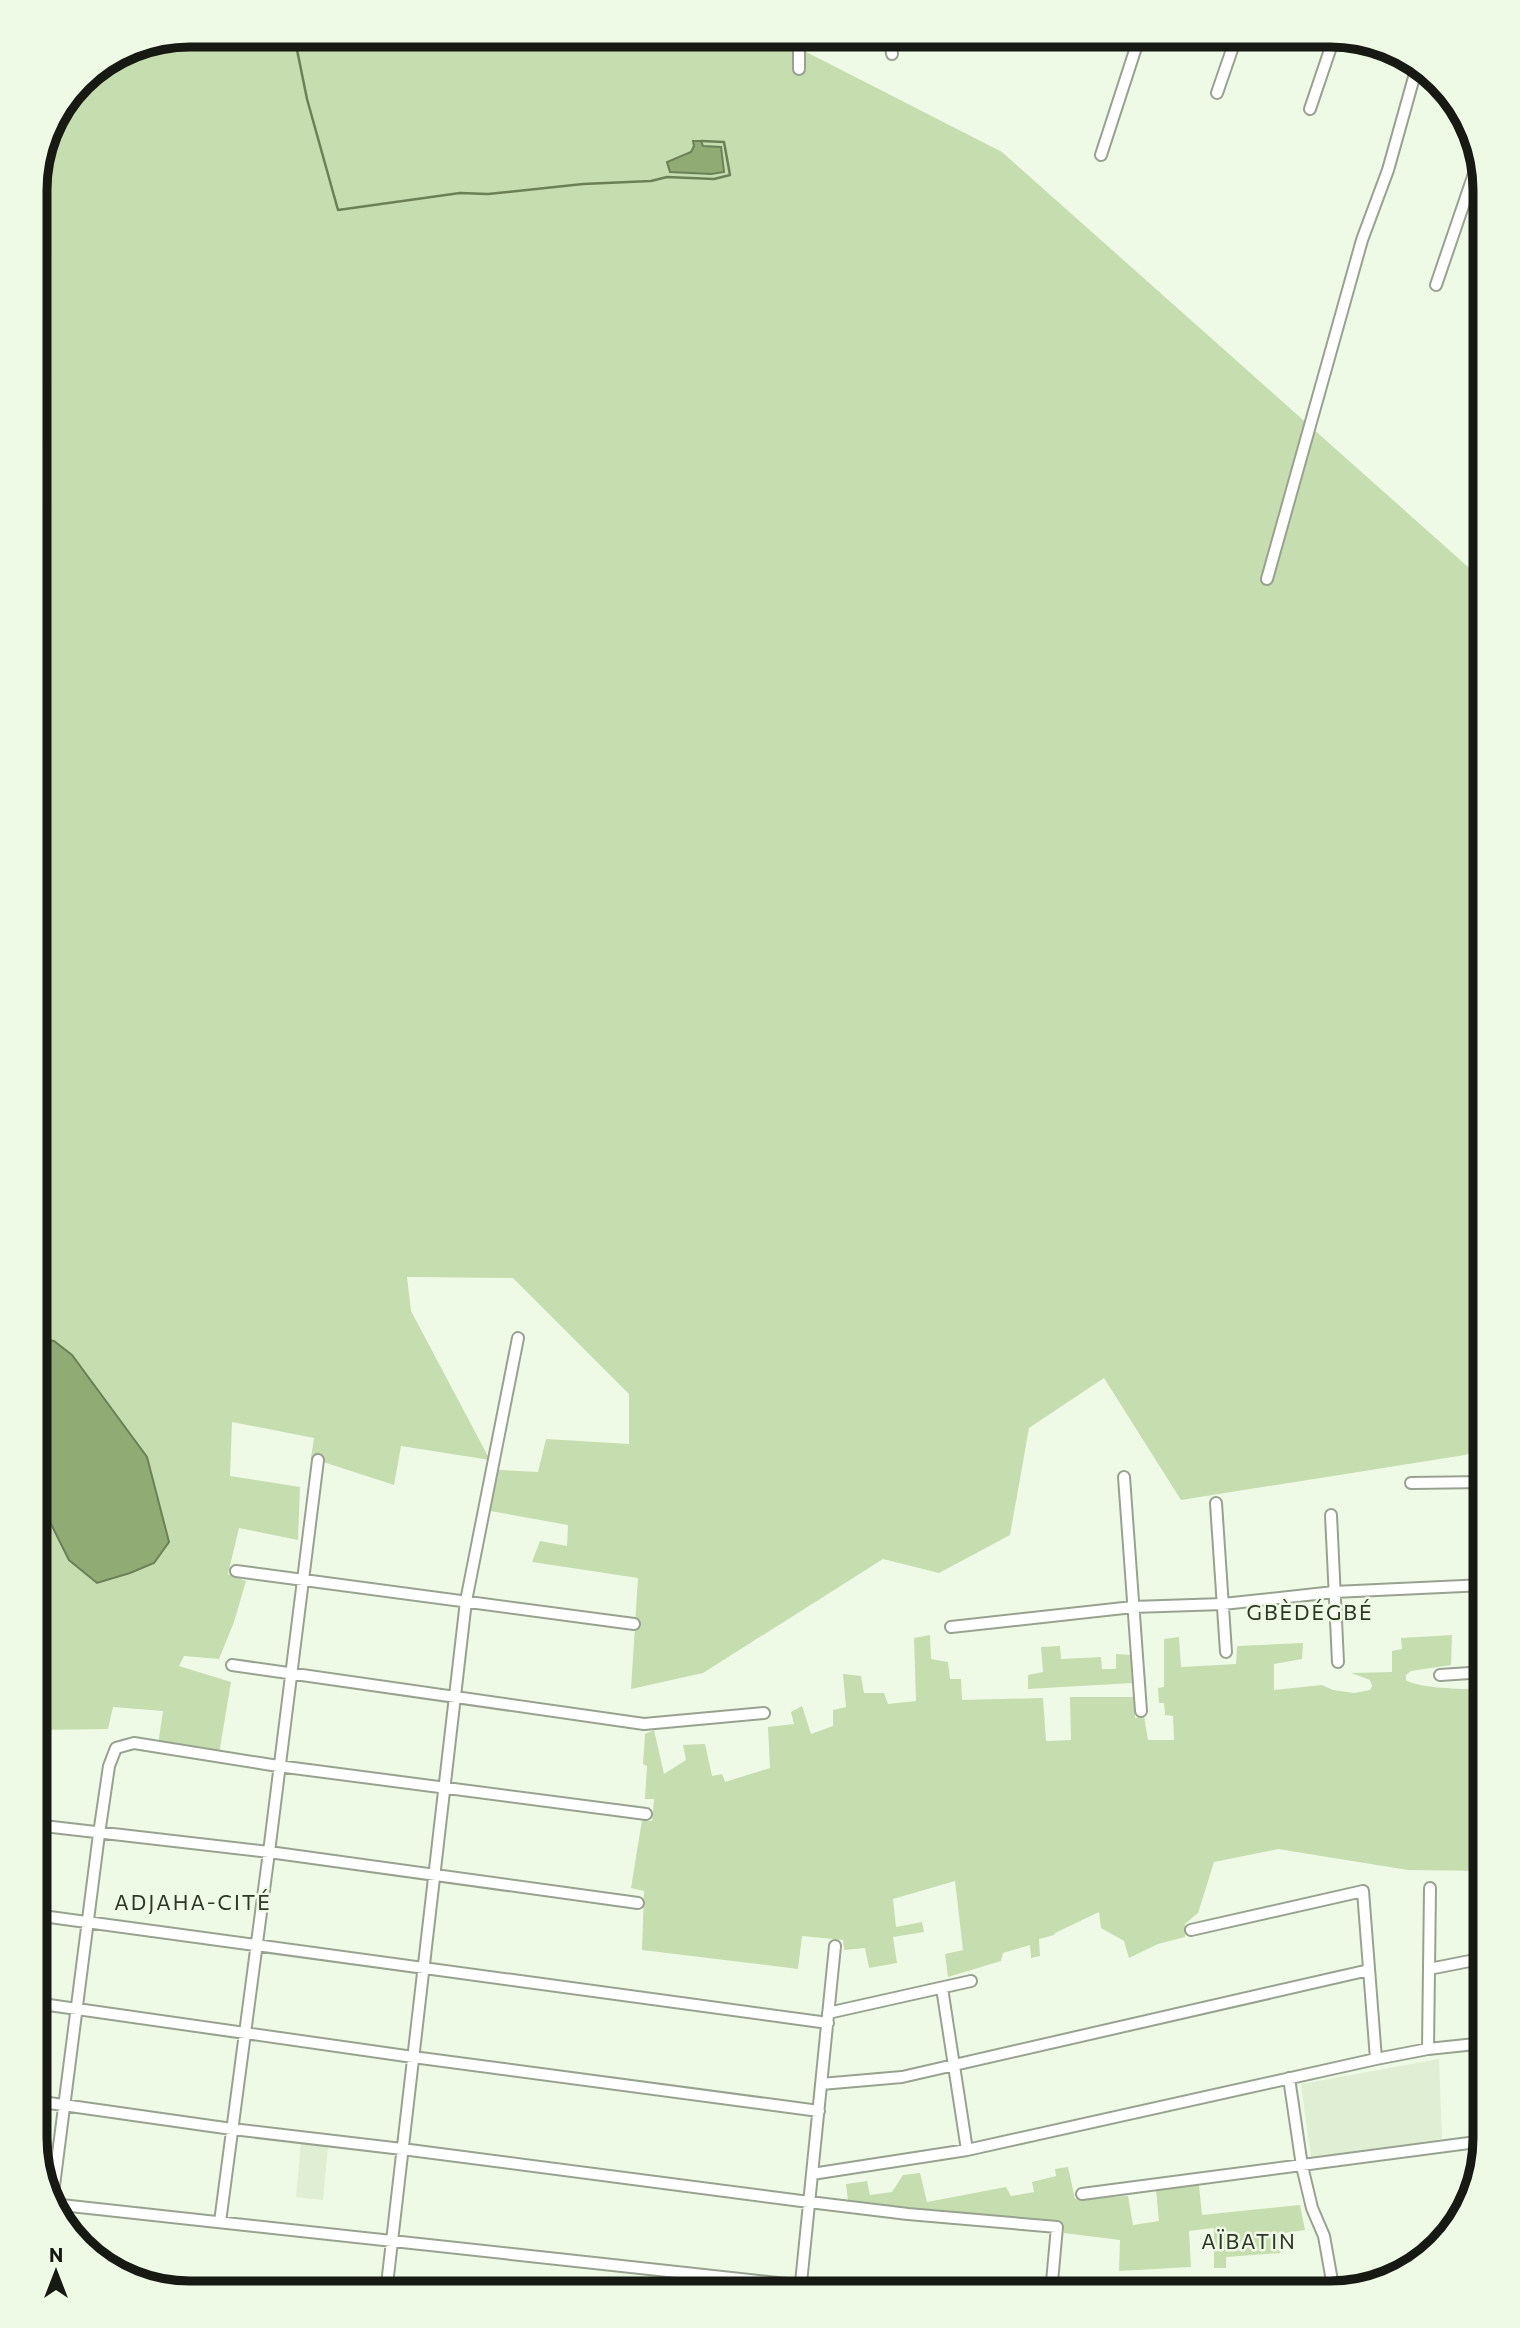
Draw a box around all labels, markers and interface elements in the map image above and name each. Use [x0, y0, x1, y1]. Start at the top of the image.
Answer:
district label: GBÈDÉGBÉ [1247, 1599, 1373, 1624]
district label: ADJAHA-CITÉ [114, 1889, 272, 1914]
district label: AÏBATIN [1201, 2228, 1297, 2253]
north arrow [21, 2237, 91, 2307]
text: N [49, 2243, 63, 2266]

